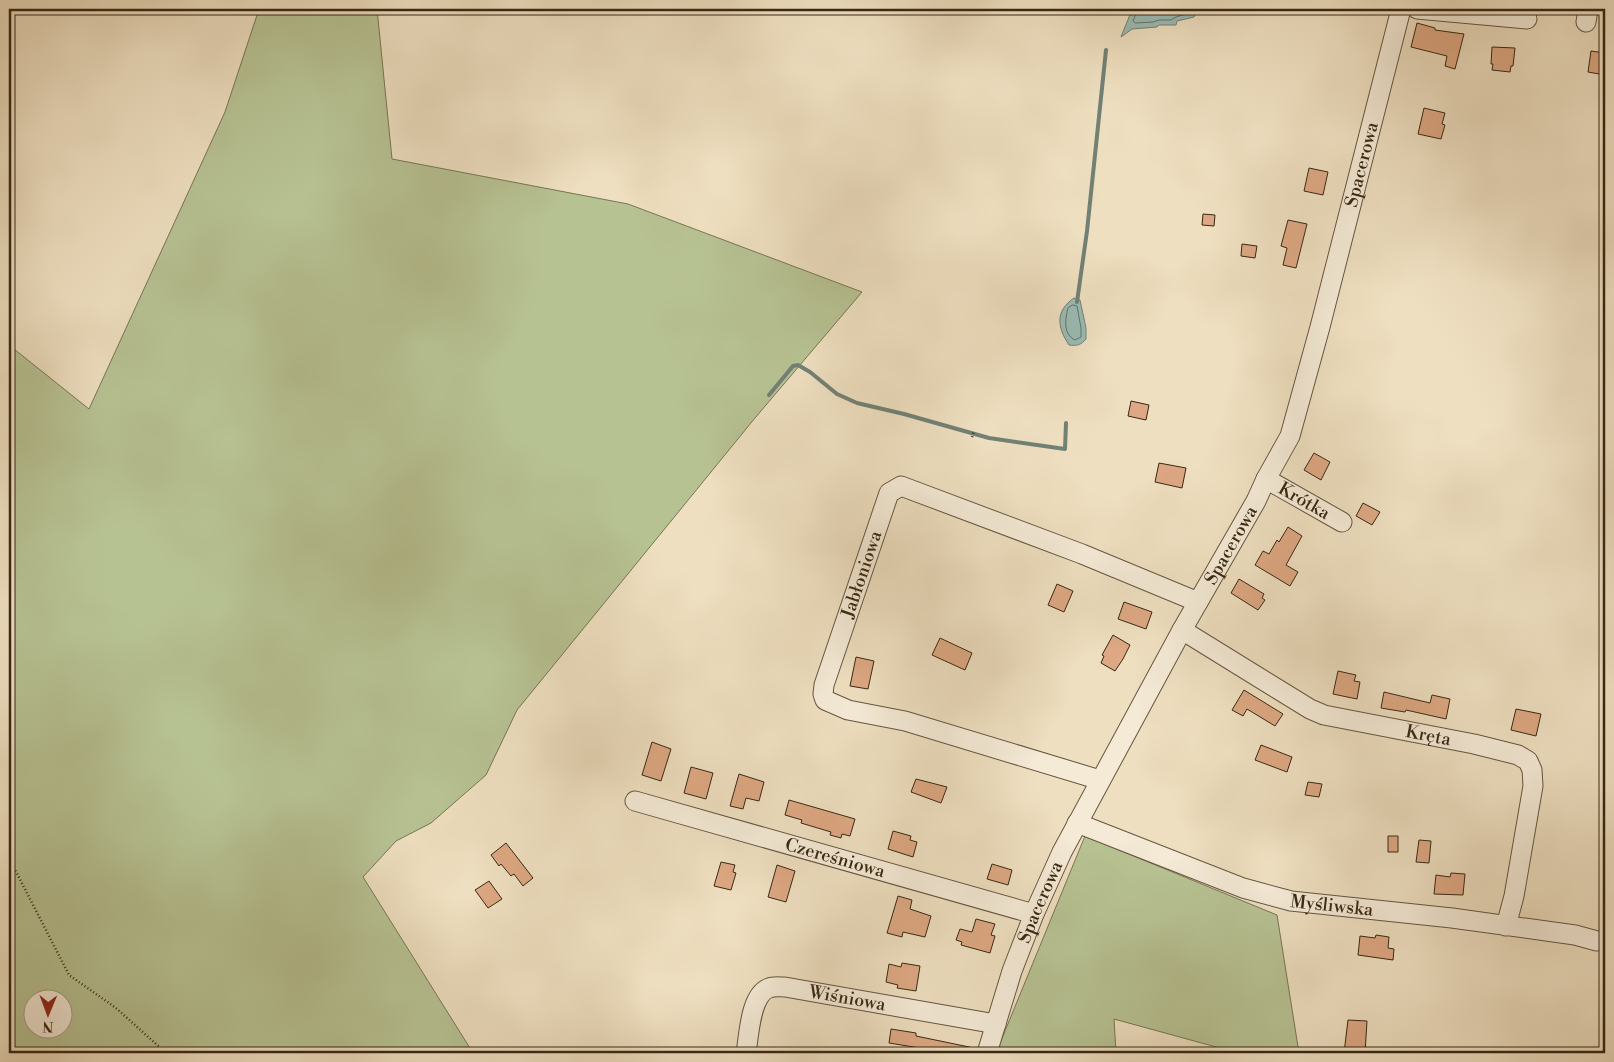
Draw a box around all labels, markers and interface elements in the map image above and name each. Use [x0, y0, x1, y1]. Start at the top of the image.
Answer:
street label: Spacerowa [1340, 119, 1384, 210]
street label: Krótka [1274, 477, 1335, 525]
street label: Spacerowa [1199, 501, 1263, 589]
street label: Jabłoniowa [836, 527, 888, 622]
street label: Kręta [1404, 720, 1454, 751]
street label: Czereśniowa [782, 833, 888, 883]
street label: Spacerowa [1013, 857, 1069, 947]
street label: Myśliwska [1289, 890, 1375, 922]
street label: Wiśniowa [806, 980, 888, 1017]
north arrow [22, 990, 72, 1040]
text: N [42, 1017, 53, 1035]

